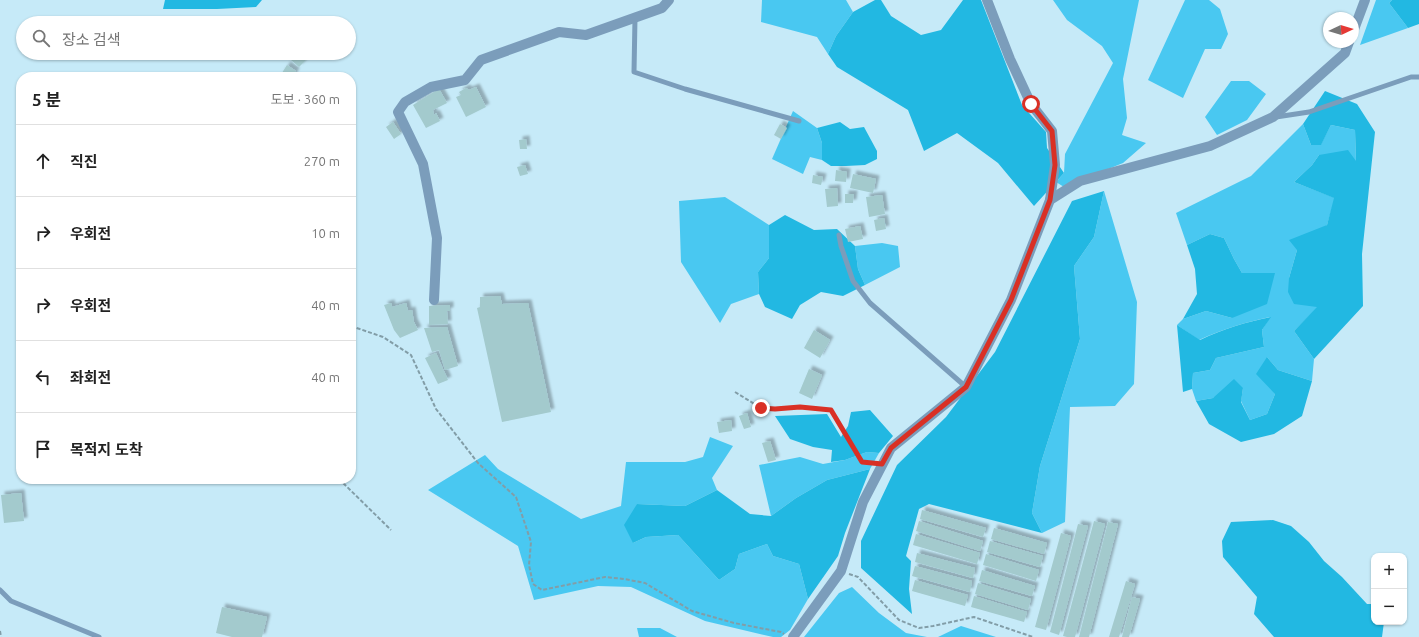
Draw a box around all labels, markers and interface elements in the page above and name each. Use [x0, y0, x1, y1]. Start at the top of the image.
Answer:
north arrow [1323, 12, 1359, 48]
search box [16, 16, 356, 60]
icon: search [30, 27, 52, 49]
text: 장소 검색 [62, 31, 121, 48]
text: 5 분 [32, 90, 61, 109]
text: 도보 · 360 m [271, 92, 340, 106]
route start [1022, 95, 1040, 113]
icon: ahead [32, 150, 54, 172]
text: 직진 [70, 153, 98, 170]
text: 270 m [304, 154, 340, 168]
icon: right [32, 222, 54, 244]
text: 우회전 [70, 225, 111, 242]
text: 10 m [311, 226, 340, 240]
icon: right [32, 294, 54, 316]
text: 우회전 [70, 297, 111, 314]
text: 40 m [311, 298, 340, 312]
icon: left [32, 366, 54, 388]
text: 좌회전 [70, 369, 111, 386]
text: 40 m [311, 370, 340, 384]
route end [752, 399, 770, 417]
icon: arrive [32, 438, 54, 460]
text: 목적지 도착 [70, 441, 143, 458]
map controls [1371, 553, 1407, 625]
button: + [1371, 553, 1407, 589]
button: − [1371, 589, 1407, 625]

